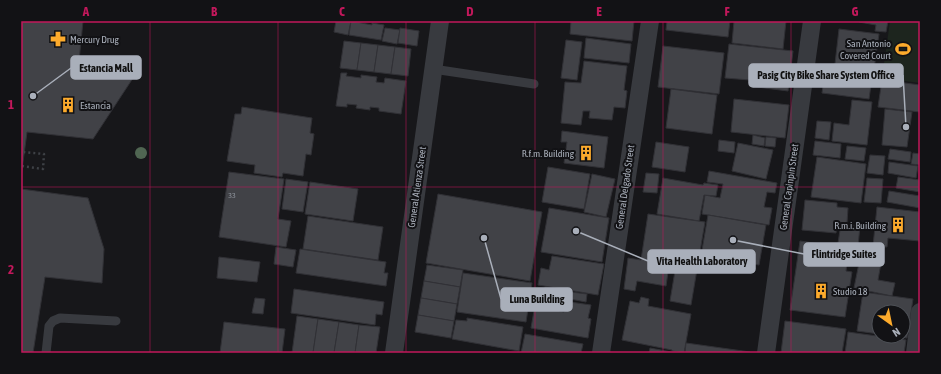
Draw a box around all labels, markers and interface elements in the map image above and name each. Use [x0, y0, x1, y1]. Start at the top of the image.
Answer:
text: A [82, 4, 90, 19]
text: B [211, 4, 218, 19]
text: C [339, 4, 345, 19]
text: D [466, 4, 474, 19]
text: E [596, 4, 602, 19]
text: F [724, 4, 730, 19]
text: G [852, 4, 859, 19]
pharmacy icon: Mercury Drug [49, 30, 67, 48]
place label: Mercury Drug [70, 34, 120, 45]
place label: San Antonio Covered Court [840, 38, 891, 61]
sports icon: San Antonio Covered Court [894, 40, 912, 58]
callout: Estancia Mall [71, 56, 141, 79]
text: Estancia Mall [79, 62, 134, 74]
callout: Pasig City Bike Share System Office [749, 64, 903, 87]
text: Pasig City Bike Share System Office [757, 69, 895, 81]
building icon: Estancia [59, 96, 77, 114]
text: 1 [8, 97, 14, 112]
place label: Estancia [80, 100, 111, 111]
street label: General Capinpin Street [778, 143, 801, 231]
building icon: R.f.m. Building [577, 144, 595, 162]
street label: General Delgado Street [614, 144, 636, 230]
street label: General Atienza Street [406, 146, 428, 228]
place label: R.f.m. Building [522, 148, 575, 159]
house number: 33 [228, 191, 236, 200]
building icon: R.m.i. Building [889, 216, 907, 234]
place label: R.m.i. Building [834, 220, 887, 231]
callout: Flintridge Suites [804, 243, 884, 266]
text: Flintridge Suites [812, 248, 877, 260]
callout: Vita Health Laboratory [648, 250, 755, 273]
text: Vita Health Laboratory [655, 255, 748, 267]
text: 2 [8, 262, 14, 277]
building icon: Studio 18 [812, 282, 830, 300]
place label: Studio 18 [833, 286, 868, 297]
callout: Luna Building [501, 288, 572, 311]
text: Luna Building [509, 293, 565, 305]
north arrow [871, 304, 911, 344]
text: N [890, 326, 902, 339]

